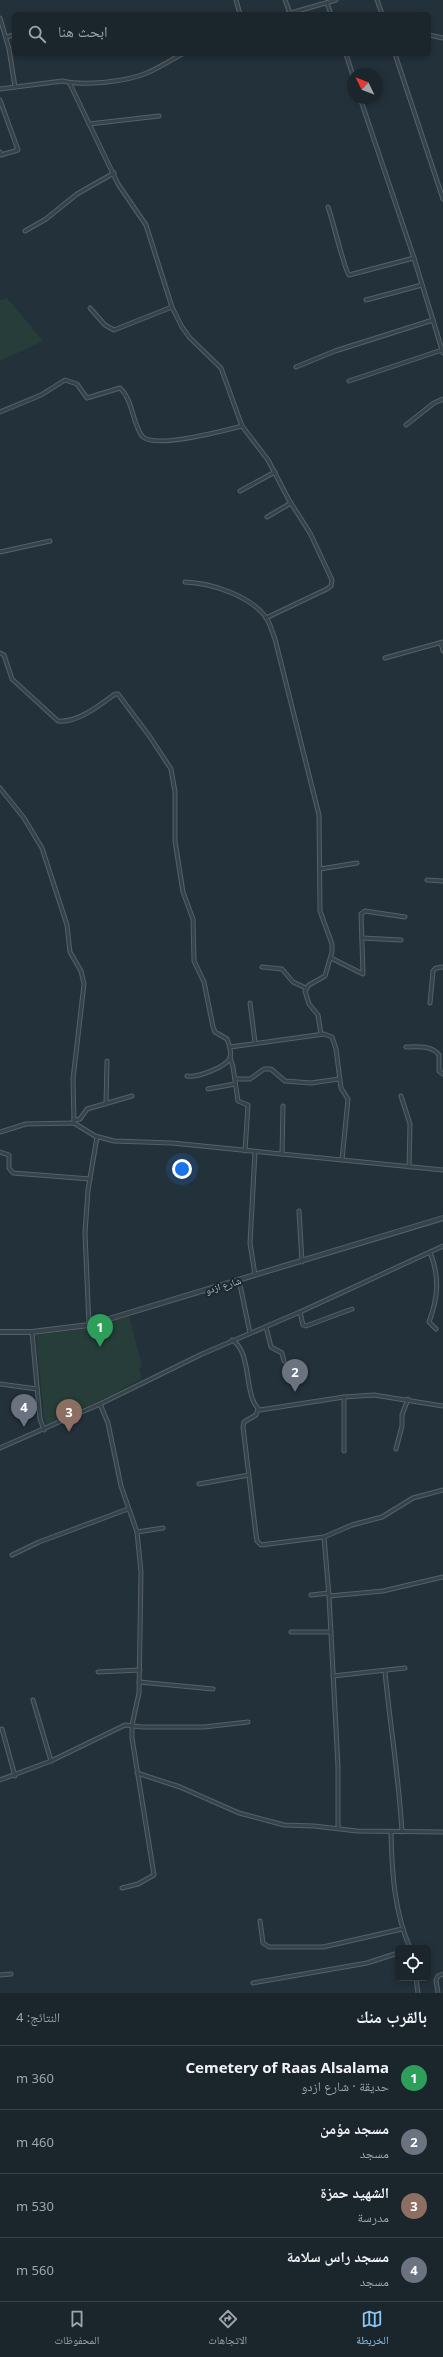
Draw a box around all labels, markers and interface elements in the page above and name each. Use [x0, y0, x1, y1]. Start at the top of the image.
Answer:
search box [12, 12, 431, 56]
text: ابحث هنا [58, 21, 108, 41]
icon: search [26, 23, 48, 45]
north arrow [347, 68, 383, 104]
your location [172, 1159, 192, 1179]
street label: شارع ازدو [203, 1273, 243, 1297]
pin: 1 [87, 1314, 113, 1347]
pin: 2 [282, 1359, 308, 1392]
pin: 4 [11, 1394, 37, 1427]
pin: 3 [56, 1399, 82, 1432]
map controls [395, 1945, 431, 1981]
button: locate [395, 1945, 431, 1981]
text: بالقرب منك [356, 2005, 427, 2028]
text: النتائج: 4 [16, 2008, 60, 2026]
text: Cemetery of Raas Alsalama [185, 2057, 389, 2077]
text: 360 m [16, 2069, 54, 2087]
text: 1 [410, 2069, 418, 2087]
text: حديقة · شارع ازدو [301, 2077, 389, 2095]
text: مسجد مؤمن [320, 2118, 389, 2138]
text: 460 m [16, 2133, 54, 2151]
text: 2 [410, 2133, 418, 2151]
text: مسجد [360, 2144, 389, 2162]
text: الشهيد حمزة [320, 2182, 389, 2202]
text: 530 m [16, 2197, 54, 2215]
text: 3 [410, 2197, 418, 2215]
text: مدرسة [357, 2208, 389, 2226]
text: مسجد راس سلامة [287, 2246, 389, 2266]
text: 560 m [16, 2261, 54, 2279]
text: 4 [410, 2261, 418, 2279]
text: مسجد [360, 2272, 389, 2290]
tab: المحفوظات [54, 2308, 99, 2351]
tab: الاتجاهات [208, 2308, 247, 2351]
tab: الخريطة [356, 2308, 389, 2351]

